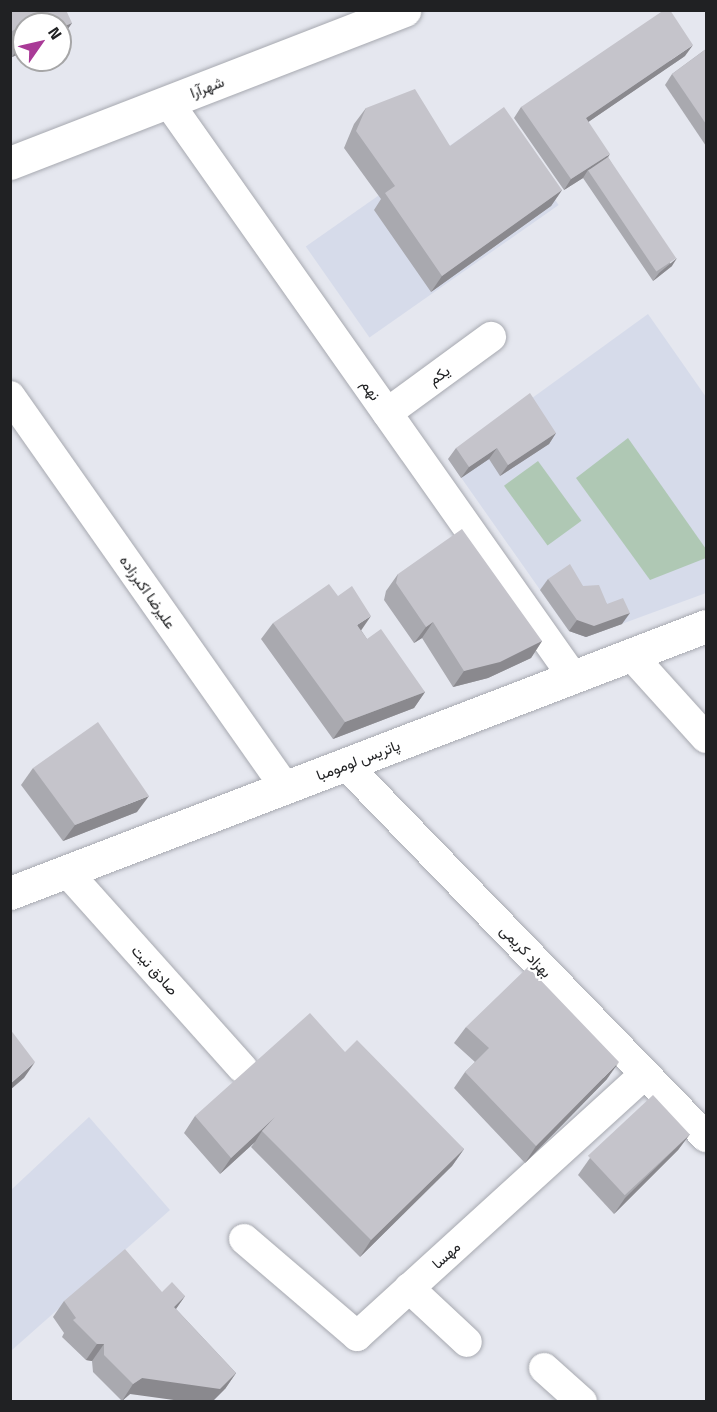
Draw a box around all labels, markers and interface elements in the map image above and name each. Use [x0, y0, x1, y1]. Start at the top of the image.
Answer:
north arrow [12, 12, 72, 72]
text: N [42, 22, 68, 44]
street label: شهرآرا [187, 72, 227, 102]
street label: یکم [425, 361, 453, 389]
street label: نهم [358, 376, 384, 404]
street label: علیرضا اکبرزاده [116, 552, 180, 632]
street label: پاتریس لومومبا [314, 736, 402, 784]
street label: بهزاد کریمی [496, 921, 556, 981]
street label: صادق نیت [128, 941, 182, 999]
street label: مهسا [428, 1238, 464, 1272]

